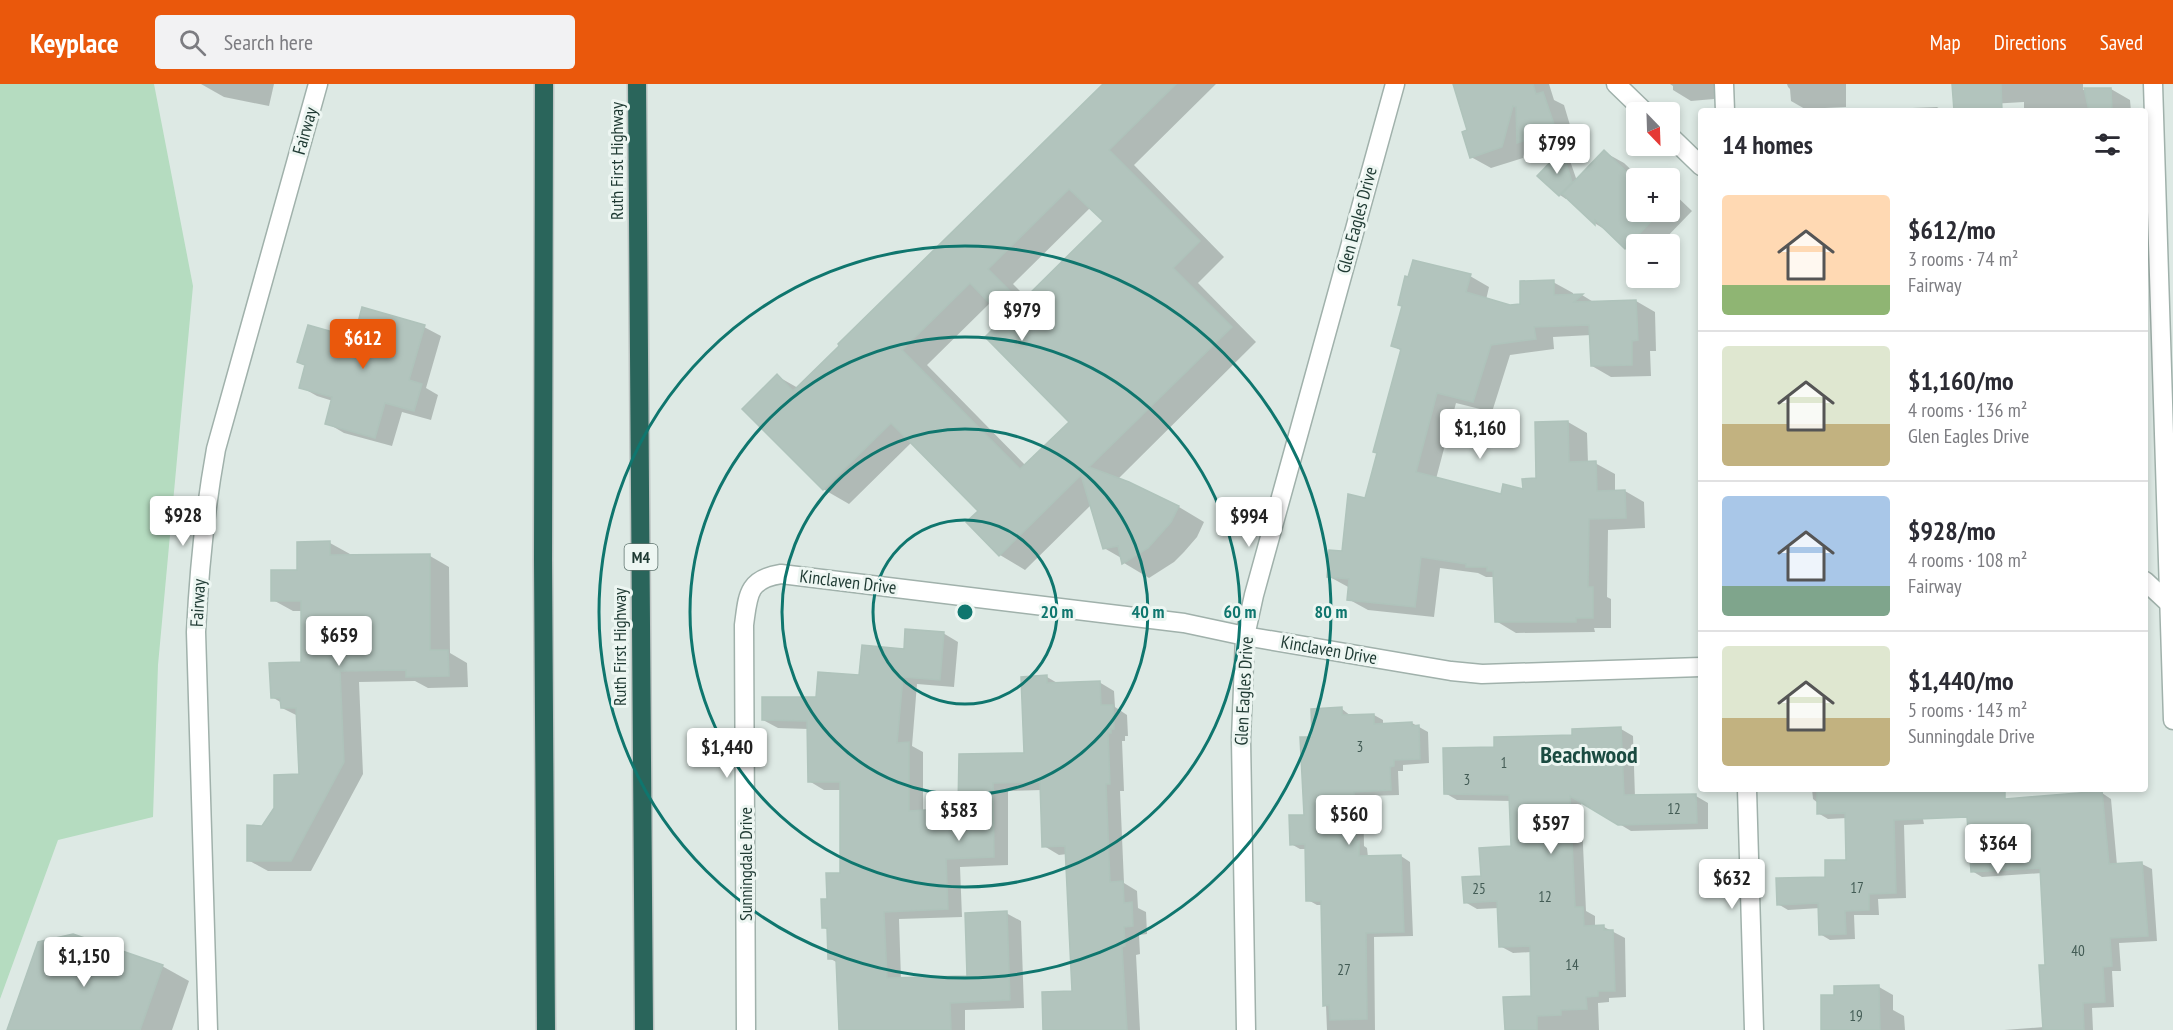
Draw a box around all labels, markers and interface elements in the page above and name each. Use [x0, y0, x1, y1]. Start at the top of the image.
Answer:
search box [155, 15, 575, 69]
text: Keyplace [30, 24, 119, 61]
icon: search [176, 26, 209, 59]
text: Search here [224, 28, 313, 56]
text: Map [1930, 29, 1961, 56]
text: Directions [1994, 29, 2067, 56]
text: Saved [2100, 29, 2143, 56]
street label: Ruth First Highway [605, 102, 628, 220]
north arrow [1626, 102, 1680, 156]
map controls [1626, 102, 1680, 288]
street label: Fairway [287, 104, 322, 157]
pin: $799 [1521, 124, 1593, 175]
text: 14 homes [1722, 128, 1813, 161]
icon: filters [2091, 128, 2124, 161]
text: $799 [1538, 130, 1576, 156]
street label: Glen Eagles Drive [1331, 164, 1382, 276]
button: + [1626, 168, 1680, 222]
text: $612/mo [1908, 213, 1996, 246]
icon: home [1770, 219, 1842, 291]
button: − [1626, 234, 1680, 288]
text: 3 rooms · 74 m² [1908, 246, 2018, 272]
text: Fairway [1908, 272, 1961, 298]
pin: $979 [986, 291, 1058, 342]
text: $979 [1003, 297, 1041, 323]
pin: $612 [327, 319, 399, 370]
text: $612 [344, 325, 382, 351]
text: $1,160/mo [1908, 364, 2014, 397]
icon: home [1770, 370, 1842, 442]
text: 4 rooms · 136 m² [1908, 397, 2027, 423]
pin: $1,160 [1431, 409, 1529, 460]
text: $1,160 [1454, 415, 1506, 441]
text: Glen Eagles Drive [1908, 423, 2029, 449]
pin: $928 [147, 496, 219, 547]
pin: $994 [1213, 497, 1285, 548]
text: $928 [164, 502, 202, 528]
text: $994 [1230, 503, 1268, 529]
text: $928/mo [1908, 514, 1996, 547]
icon: home [1770, 520, 1842, 592]
road number: M4 [624, 544, 658, 570]
text: 4 rooms · 108 m² [1908, 547, 2027, 573]
street label: Kinclaven Drive [798, 564, 898, 599]
text: Fairway [1908, 573, 1961, 599]
street label: Fairway [185, 578, 210, 628]
street label: Ruth First Highway [608, 588, 631, 706]
text: 20 m [1041, 600, 1073, 623]
text: 40 m [1132, 600, 1164, 623]
text: 60 m [1224, 600, 1256, 623]
text: 80 m [1315, 600, 1347, 623]
centre of rings [955, 602, 975, 622]
pin: $659 [303, 616, 375, 667]
text: $659 [320, 622, 358, 648]
street label: Kinclaven Drive [1279, 630, 1379, 669]
street label: Glen Eagles Drive [1229, 636, 1258, 746]
text: $1,440/mo [1908, 664, 2014, 697]
icon: home [1770, 670, 1842, 742]
text: 5 rooms · 143 m² [1908, 697, 2027, 723]
text: Sunningdale Drive [1908, 723, 2035, 749]
pin: $1,440 [678, 728, 776, 779]
text: $1,440 [701, 734, 753, 760]
house number: 3 [1357, 737, 1363, 756]
district label: Beachwood [1540, 739, 1638, 770]
house number: 1 [1501, 753, 1507, 772]
house number: 3 [1464, 770, 1470, 789]
pin: $583 [923, 791, 995, 842]
pin: $560 [1313, 795, 1385, 846]
text: $583 [940, 797, 978, 823]
house number: 12 [1667, 799, 1681, 818]
text: $560 [1330, 801, 1368, 827]
pin: $597 [1515, 804, 1587, 855]
street label: Sunningdale Drive [734, 807, 757, 921]
text: $597 [1532, 810, 1570, 836]
pin: $364 [1962, 824, 2034, 875]
text: $364 [1979, 830, 2017, 856]
pin: $632 [1696, 859, 1768, 910]
text: $632 [1713, 865, 1751, 891]
house number: 17 [1850, 878, 1864, 897]
house number: 25 [1472, 879, 1486, 898]
house number: 12 [1538, 887, 1552, 906]
pin: $1,150 [35, 937, 133, 988]
house number: 40 [2071, 941, 2085, 960]
text: $1,150 [58, 943, 110, 969]
house number: 14 [1565, 955, 1579, 974]
house number: 27 [1337, 960, 1351, 979]
house number: 19 [1849, 1006, 1863, 1025]

